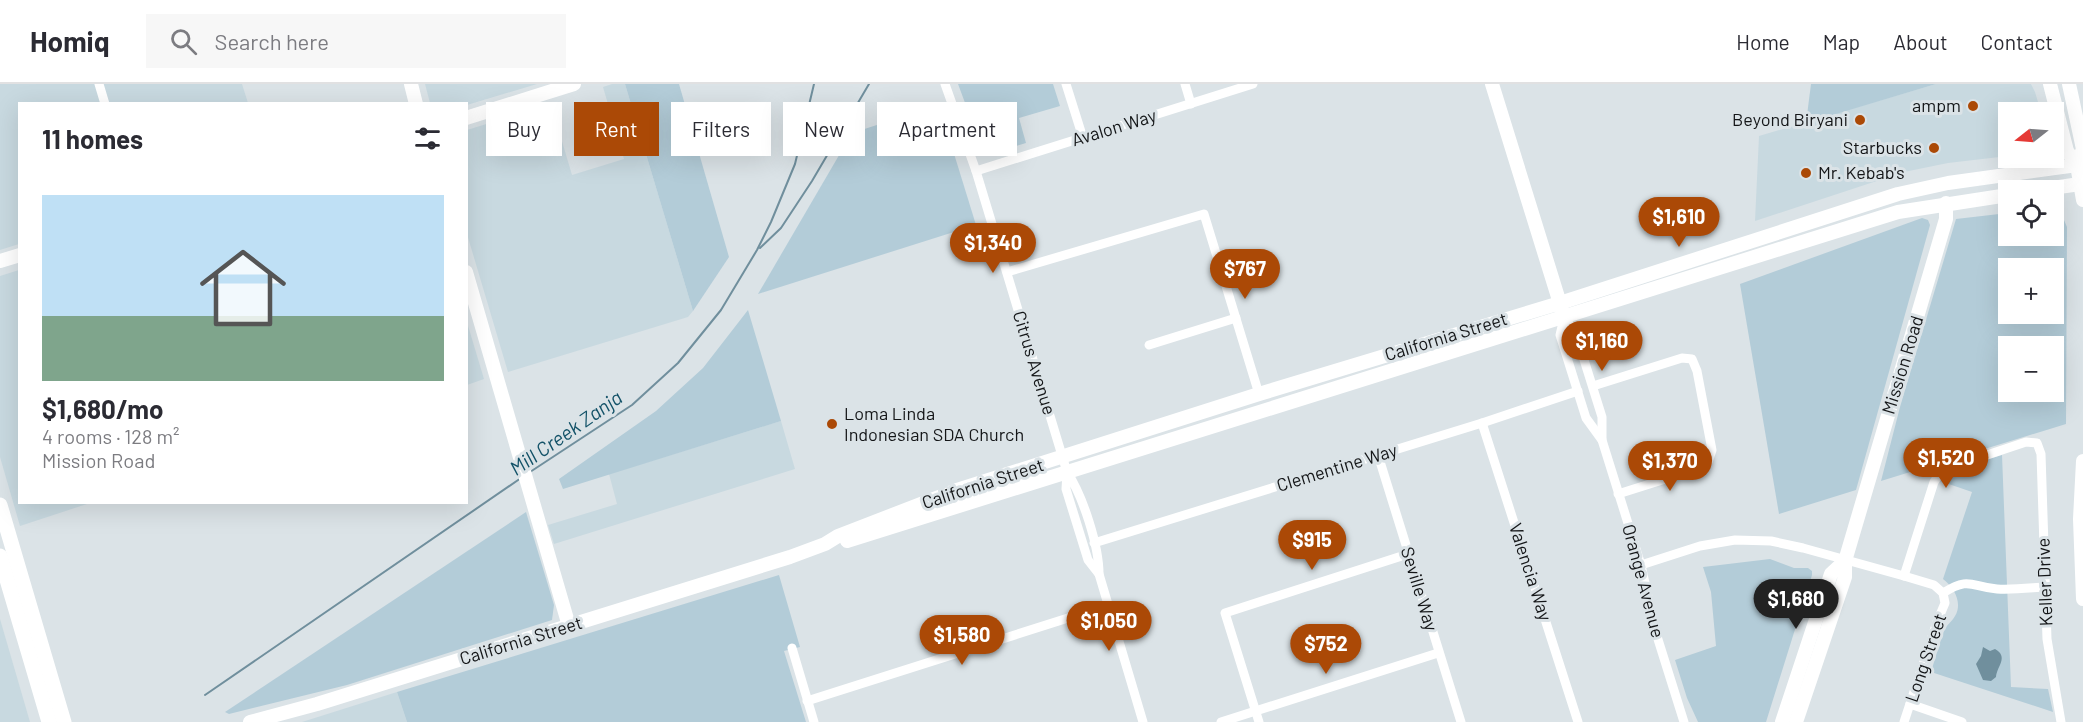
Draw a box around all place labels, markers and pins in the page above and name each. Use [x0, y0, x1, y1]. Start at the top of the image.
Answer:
place label: ampm [1912, 94, 1961, 116]
marker: ampm [1966, 99, 1980, 113]
place label: Beyond Biryani [1732, 108, 1848, 130]
marker: Beyond Biryani [1853, 113, 1867, 127]
place label: Starbucks [1843, 136, 1922, 158]
marker: Starbucks [1927, 141, 1941, 155]
place label: Mr. Kebab's [1818, 161, 1905, 183]
marker: Mr. Kebab's [1799, 166, 1813, 180]
pin: $1,610 [1630, 197, 1728, 248]
pin: $1,340 [944, 223, 1042, 274]
pin: $767 [1209, 249, 1281, 300]
pin: $1,160 [1553, 321, 1651, 372]
place label: Loma Linda Indonesian SDA Church [844, 402, 1024, 445]
marker: Loma Linda Indonesian SDA Church [825, 417, 839, 431]
pin: $1,520 [1897, 438, 1995, 489]
pin: $1,370 [1621, 441, 1719, 492]
pin: $915 [1276, 520, 1348, 571]
pin: $1,680 [1747, 579, 1845, 630]
pin: $1,050 [1060, 601, 1158, 652]
pin: $1,580 [913, 615, 1011, 666]
pin: $752 [1290, 624, 1362, 675]

